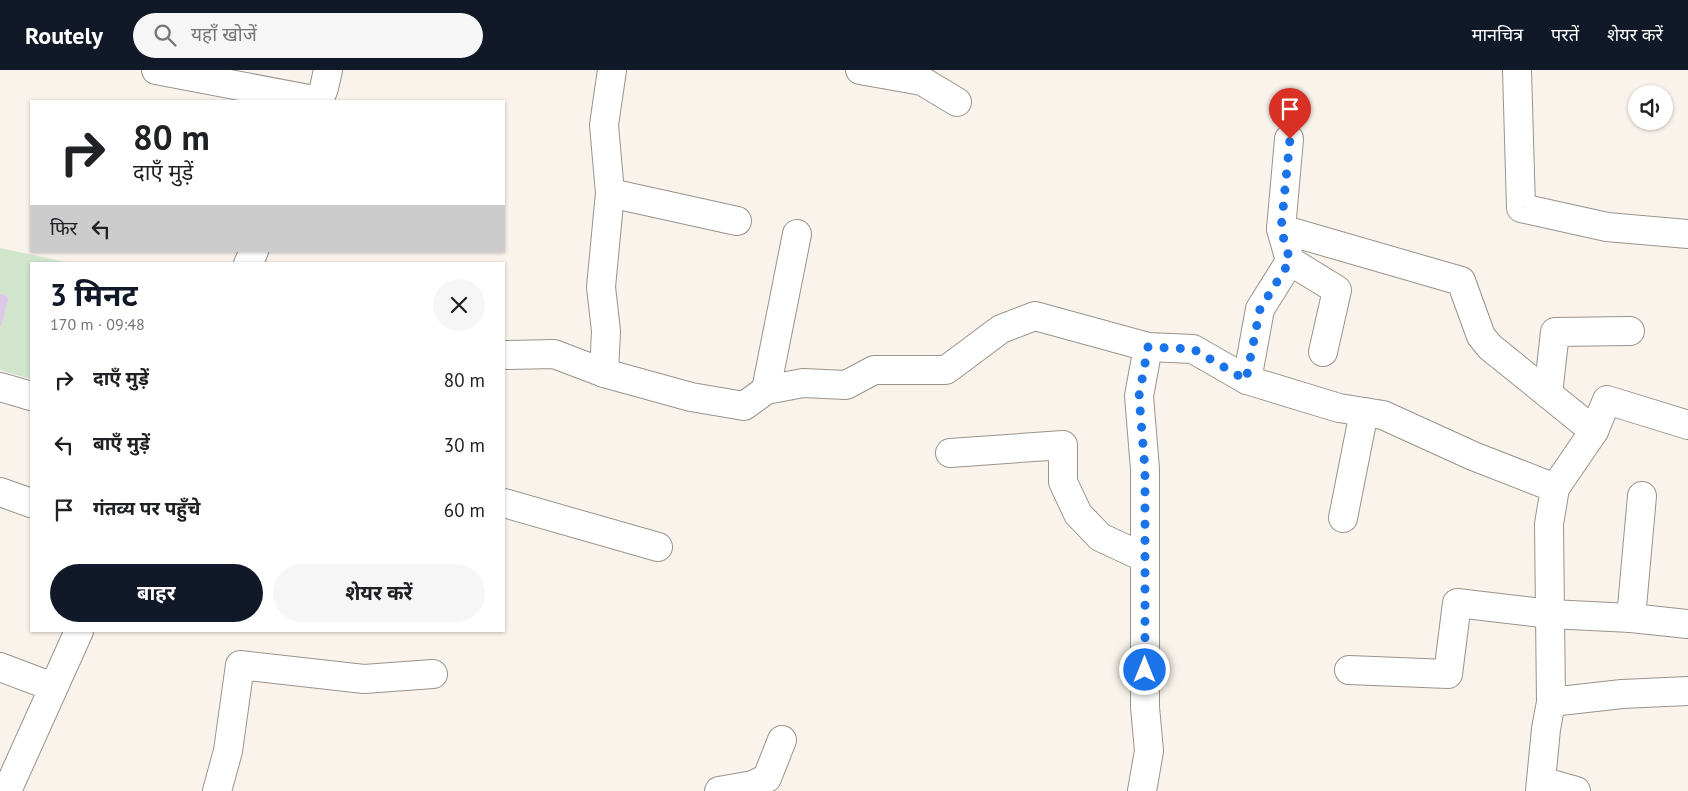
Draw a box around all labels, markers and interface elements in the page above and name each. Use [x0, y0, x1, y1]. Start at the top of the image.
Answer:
search box [133, 13, 483, 58]
text: Routely [25, 20, 103, 51]
icon: search [151, 21, 179, 49]
text: यहाँ खोजें [191, 22, 257, 46]
text: मानचित्र [1472, 23, 1523, 46]
text: परतें [1551, 23, 1579, 46]
text: शेयर करें [1607, 23, 1663, 46]
map controls [1628, 85, 1673, 130]
button: sound [1628, 85, 1673, 130]
pin [1269, 88, 1311, 139]
icon: arrive [1276, 95, 1304, 123]
text: 80 m [133, 114, 210, 160]
icon: right [50, 120, 115, 185]
text: दाएँ मुड़ें [133, 158, 193, 186]
icon: left [87, 215, 115, 243]
text: फिर [50, 216, 77, 240]
text: 3 मिनट [50, 275, 138, 314]
button: close [433, 279, 485, 331]
text: 170 m · 09:48 [50, 314, 145, 334]
icon: right [50, 366, 78, 394]
text: दाएँ मुड़ें [93, 366, 149, 390]
text: 80 m [444, 368, 485, 392]
icon: left [50, 431, 78, 459]
text: बाएँ मुड़ें [93, 431, 150, 455]
text: 30 m [444, 433, 485, 457]
icon: arrive [50, 496, 78, 524]
text: गंतव्य पर पहुँचे [93, 496, 200, 520]
text: 60 m [444, 498, 485, 522]
button: बाहर [50, 564, 263, 622]
button: शेयर करें [273, 564, 485, 622]
position arrow [1118, 643, 1170, 695]

